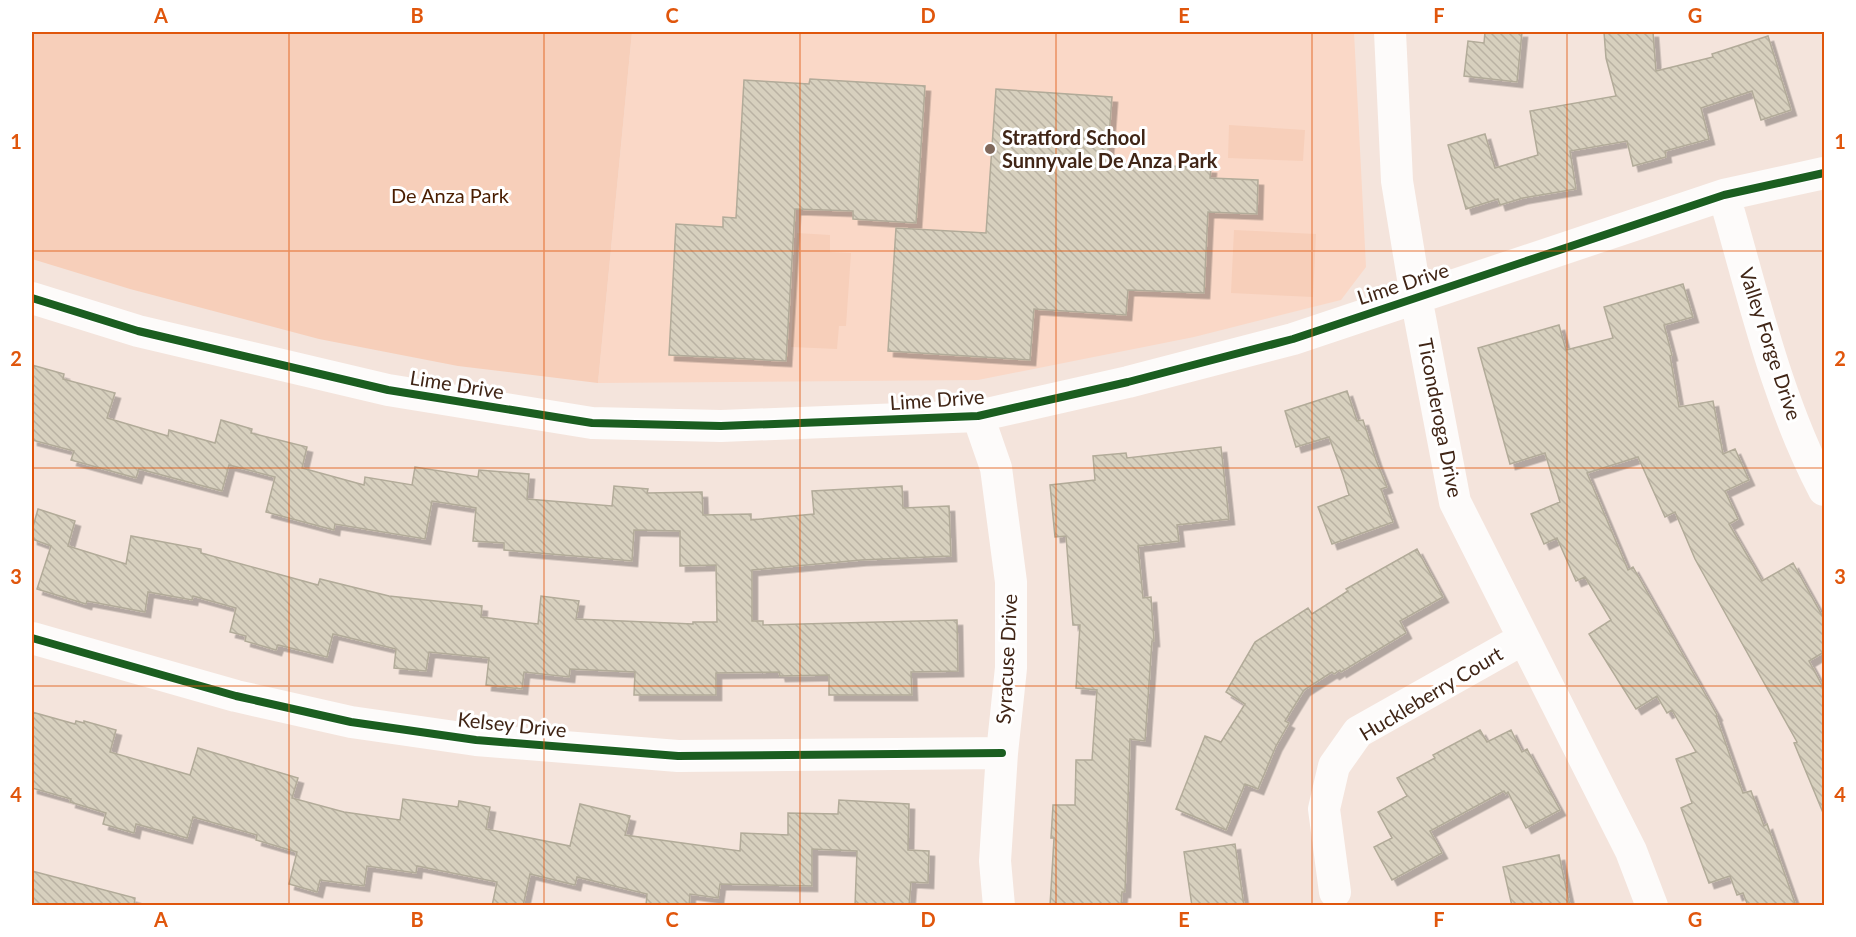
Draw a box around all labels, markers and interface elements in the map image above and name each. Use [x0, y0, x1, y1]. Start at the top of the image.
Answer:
text: A [153, 3, 168, 27]
text: B [410, 3, 424, 27]
text: C [665, 3, 679, 27]
text: D [920, 3, 936, 27]
text: E [1178, 3, 1190, 27]
text: F [1433, 3, 1445, 27]
text: G [1688, 3, 1702, 27]
place label: Stratford School Sunnyvale De Anza Park [1002, 125, 1218, 172]
text: 1 [10, 129, 22, 153]
text: 1 [1834, 129, 1846, 153]
marker: Stratford School Sunnyvale De Anza Park [983, 142, 997, 156]
park label: De Anza Park [391, 183, 510, 207]
street label: Lime Drive [1354, 257, 1452, 309]
street label: Valley Forge Drive [1735, 264, 1807, 423]
street label: Ticonderoga Drive [1414, 336, 1468, 499]
text: 2 [10, 346, 22, 370]
text: 2 [1834, 346, 1846, 370]
street label: Lime Drive [408, 365, 506, 403]
street label: Lime Drive [889, 384, 985, 414]
text: 3 [10, 564, 22, 588]
text: 3 [1834, 564, 1846, 588]
street label: Syracuse Drive [991, 593, 1021, 725]
street label: Huckleberry Court [1355, 641, 1506, 745]
street label: Kelsey Drive [456, 706, 568, 742]
text: 4 [10, 782, 22, 806]
text: 4 [1834, 782, 1846, 806]
text: A [153, 907, 168, 931]
text: B [410, 907, 424, 931]
text: C [665, 907, 679, 931]
text: D [920, 907, 936, 931]
text: E [1178, 907, 1190, 931]
text: F [1433, 907, 1445, 931]
text: G [1688, 907, 1702, 931]

